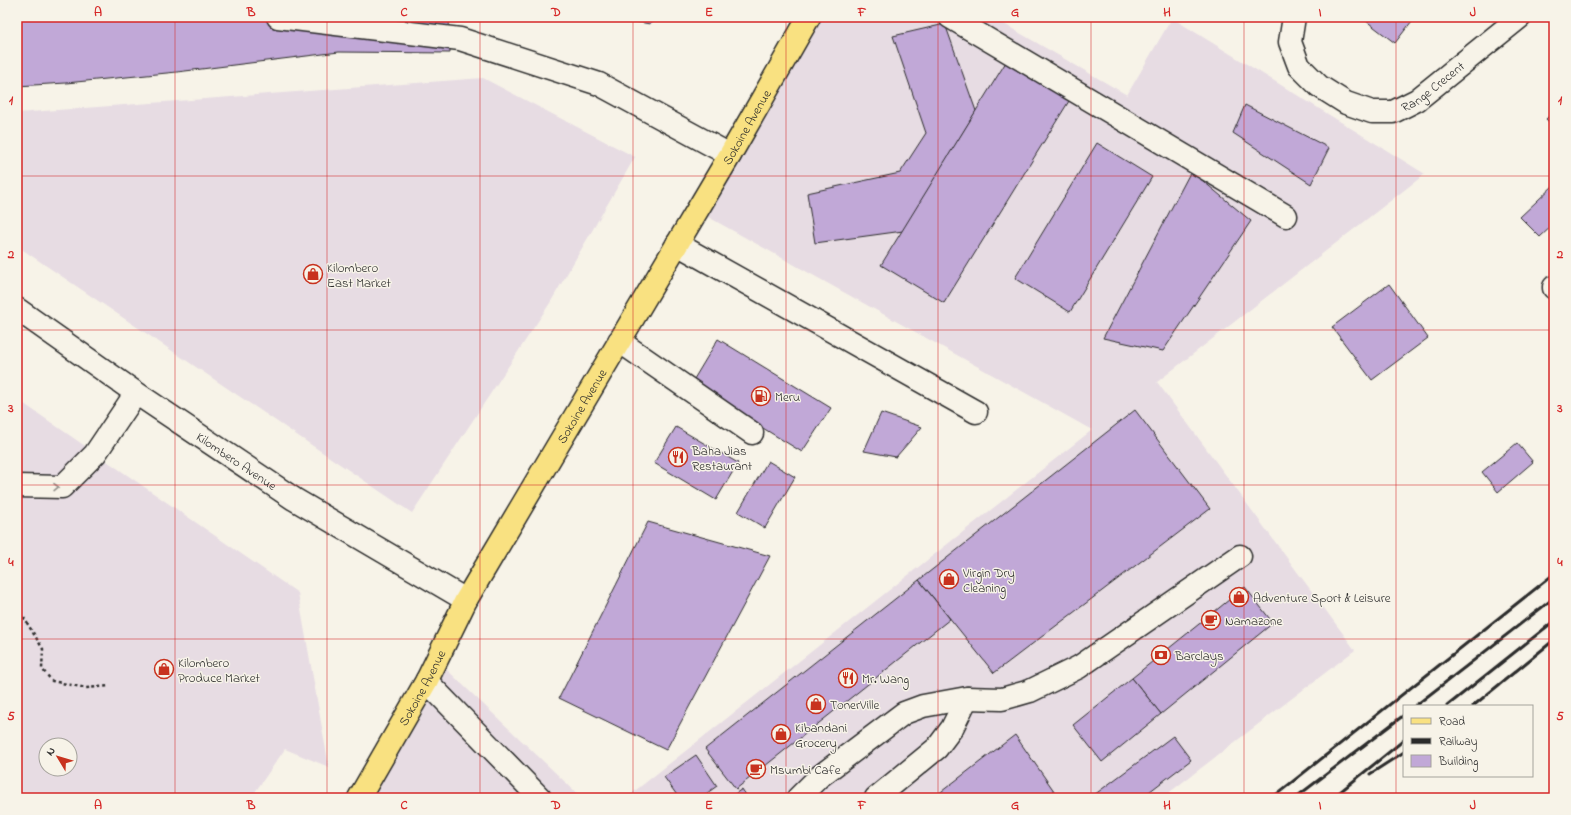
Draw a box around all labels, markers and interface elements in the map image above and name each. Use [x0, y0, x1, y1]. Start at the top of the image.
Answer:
text: A [94, 3, 102, 22]
text: B [246, 3, 256, 22]
text: C [400, 3, 408, 22]
text: D [550, 3, 561, 22]
text: E [705, 3, 713, 22]
text: F [857, 3, 867, 22]
text: G [1011, 3, 1019, 22]
text: H [1163, 3, 1171, 22]
text: I [1318, 3, 1322, 22]
text: J [1470, 3, 1476, 22]
street label: Range Crecent [1398, 57, 1470, 117]
street label: Sokoine Avenue [718, 86, 777, 169]
text: 1 [9, 91, 14, 110]
text: 1 [1558, 91, 1563, 110]
text: 2 [7, 245, 15, 264]
text: 2 [1556, 245, 1564, 264]
place label: Kilombero East Market [327, 259, 392, 293]
shop icon: Kilombero East Market [302, 263, 324, 285]
street label: Sokoine Avenue [553, 365, 612, 448]
fuel station icon: Meru [750, 385, 772, 407]
place label: Meru [775, 388, 800, 407]
text: 3 [7, 399, 14, 418]
text: 3 [1556, 399, 1563, 418]
street label: Kilombero Avenue [192, 428, 280, 496]
place label: Baha Jias Restaurant [691, 442, 753, 476]
restaurant icon: Baha Jias Restaurant [667, 446, 689, 468]
one-way arrow [53, 483, 59, 491]
text: 4 [7, 553, 14, 572]
text: 4 [1556, 553, 1563, 572]
place label: Virgin Dry Cleaning [962, 564, 1015, 599]
shop icon: Virgin Dry Cleaning [938, 568, 960, 590]
shop icon: Adventure Sport & Leisure [1228, 586, 1250, 608]
place label: Adventure Sport & Leisure [1253, 589, 1391, 608]
cafe icon: Namazone [1200, 609, 1222, 631]
place label: Namazone [1225, 612, 1283, 631]
bank icon: Barclays [1150, 644, 1172, 666]
street label: Sokoine Avenue [395, 647, 451, 730]
place label: Barclays [1174, 647, 1224, 667]
place label: Kilombero Produce Market [178, 654, 261, 688]
shop icon: Kilombero Produce Market [153, 658, 175, 680]
restaurant icon: Mr. Wang [837, 667, 859, 689]
place label: Mr. Wang [862, 670, 909, 690]
shop icon: TonerVille [805, 693, 827, 715]
place label: TonerVille [830, 696, 879, 715]
legend [1403, 705, 1533, 777]
text: 5 [7, 707, 15, 726]
text: 5 [1556, 707, 1564, 726]
text: Road [1439, 713, 1465, 731]
place label: Kibandani Grocery [795, 719, 847, 754]
shop icon: Kibandani Grocery [770, 723, 792, 745]
text: Railway [1439, 733, 1478, 752]
north arrow [38, 737, 78, 777]
text: N [42, 744, 60, 759]
text: Building [1438, 753, 1478, 772]
cafe icon: Msumbi Cafe [745, 758, 767, 780]
place label: Msumbi Cafe [770, 761, 841, 780]
text: A [94, 796, 102, 815]
text: B [246, 796, 256, 815]
text: C [400, 796, 408, 815]
text: D [550, 796, 561, 815]
text: E [705, 796, 713, 815]
text: F [857, 796, 867, 815]
text: G [1011, 796, 1019, 815]
text: H [1163, 796, 1171, 815]
text: I [1318, 796, 1322, 815]
text: J [1470, 796, 1476, 815]

